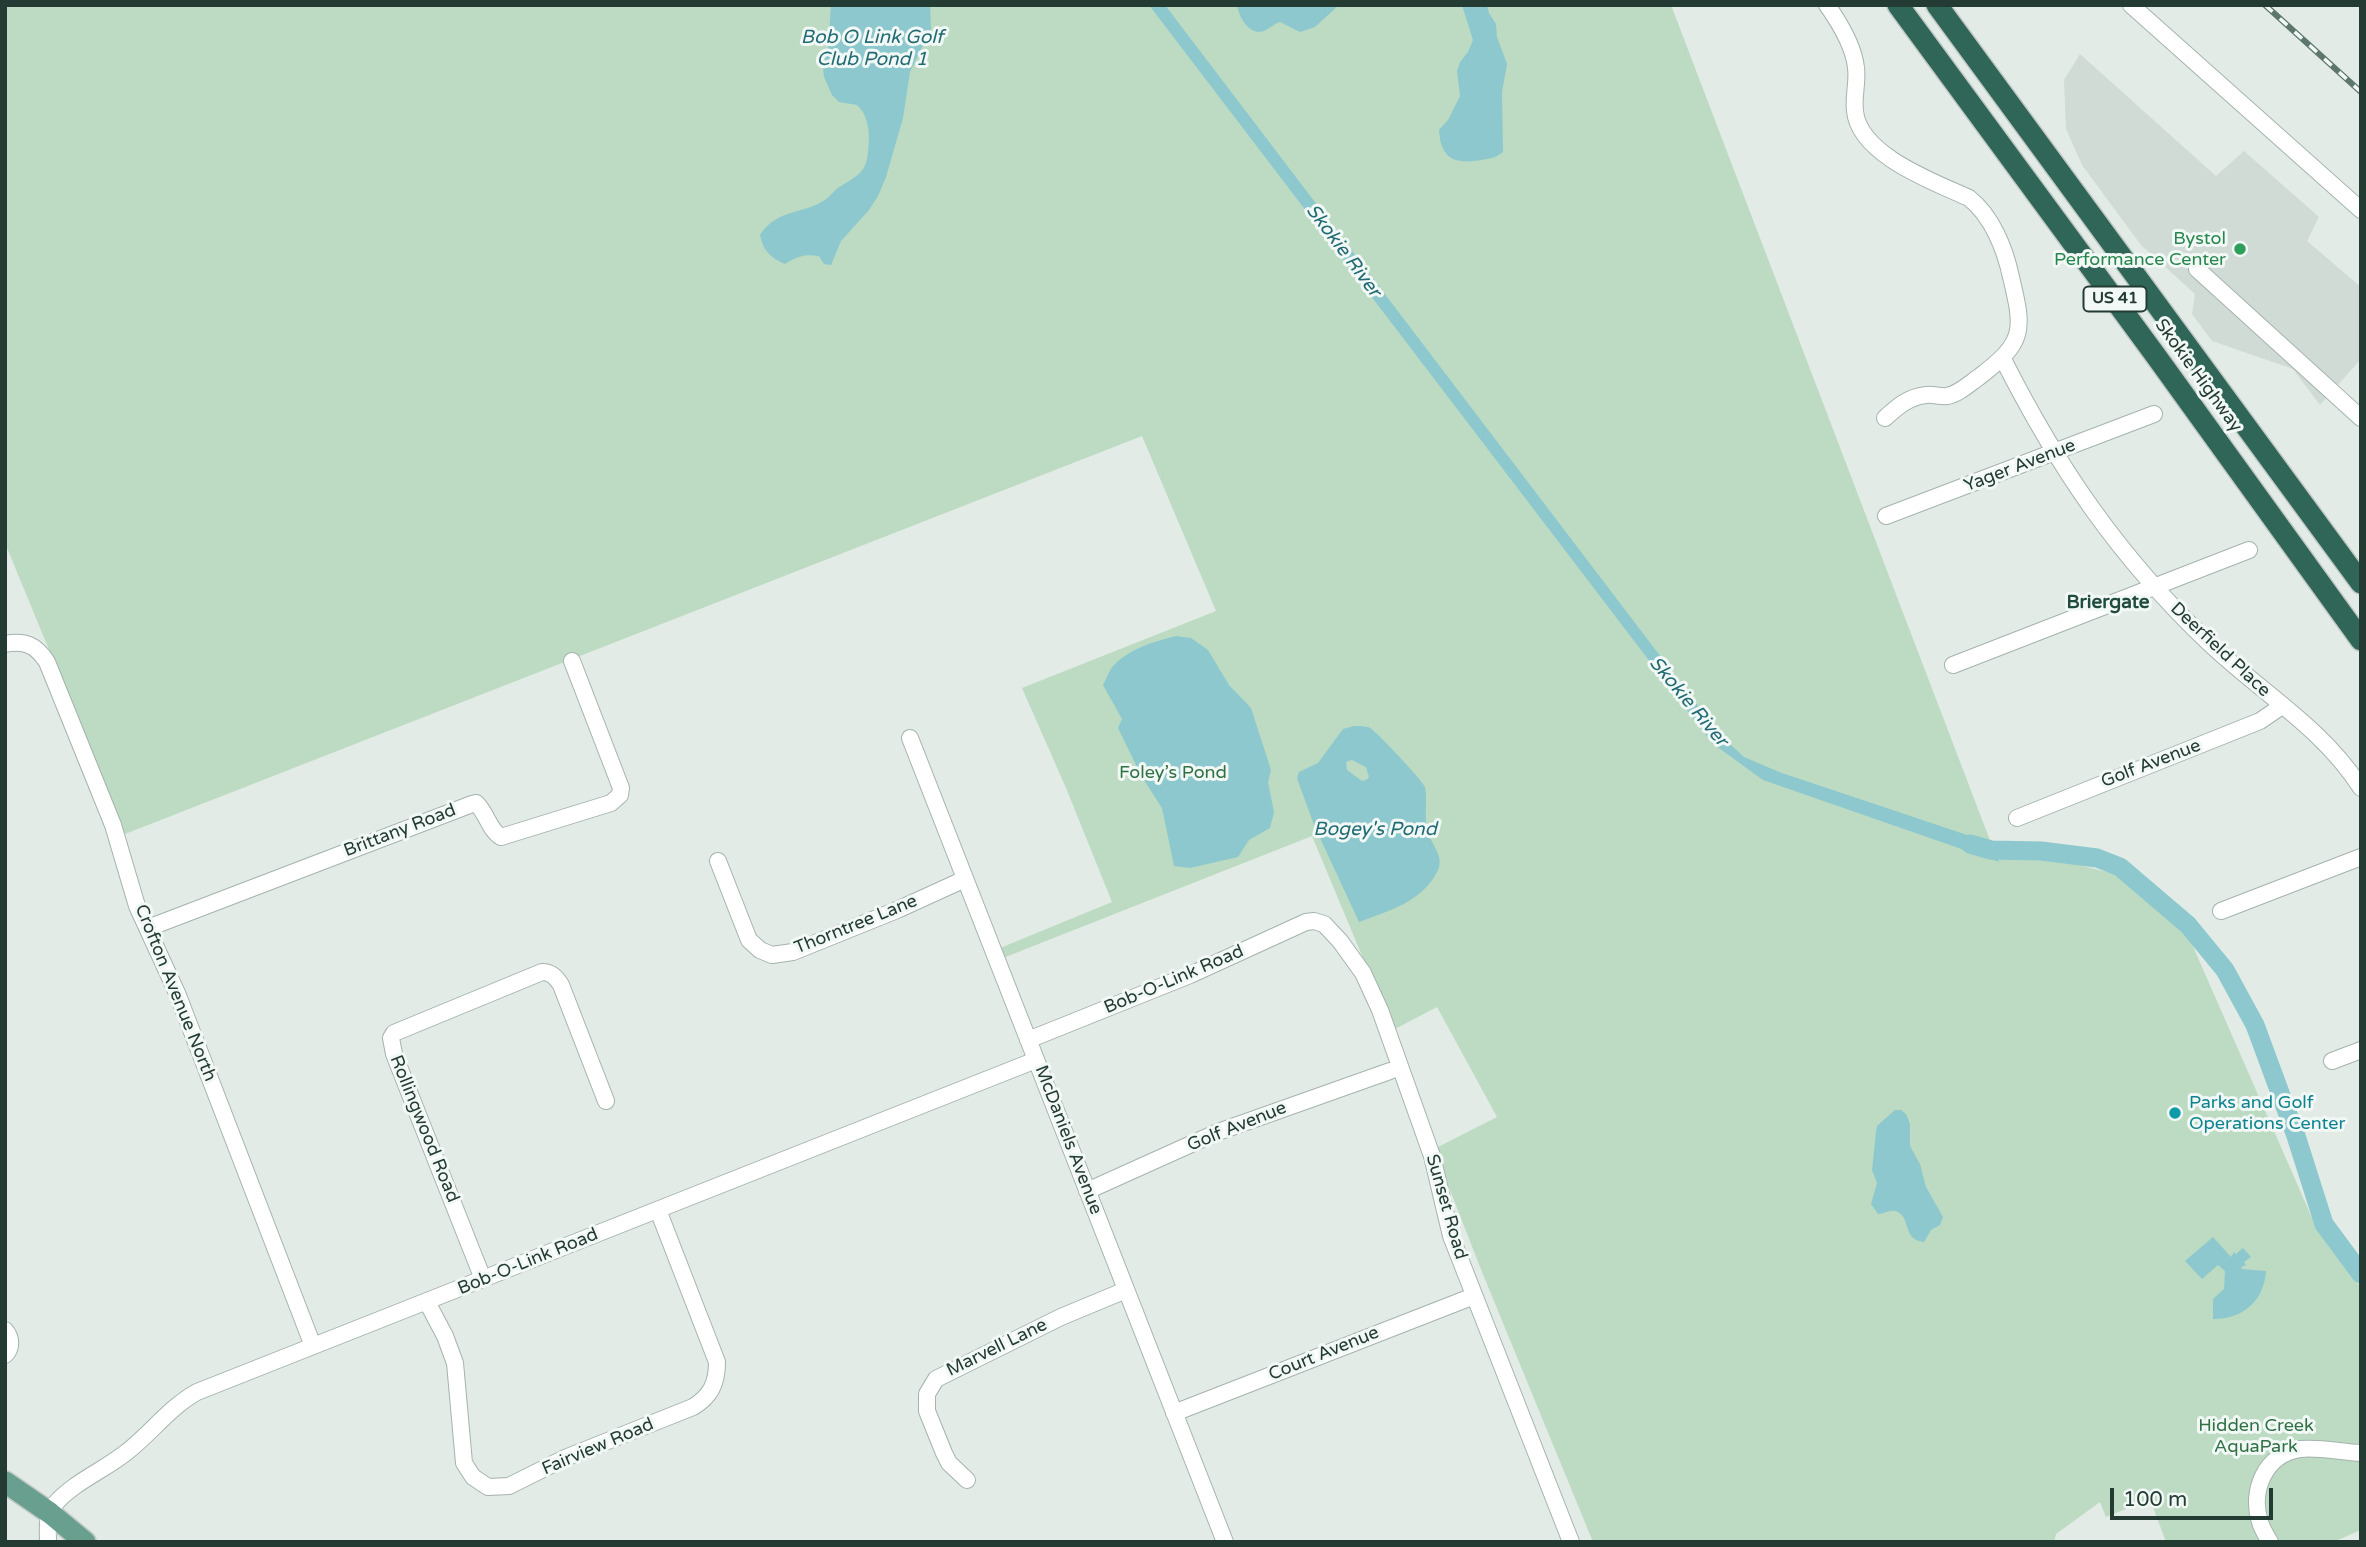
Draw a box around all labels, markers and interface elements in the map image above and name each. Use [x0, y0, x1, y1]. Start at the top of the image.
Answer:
water label: Bob O Link Golf Club Pond 1 [801, 27, 943, 71]
water label: Skokie River [1301, 200, 1385, 302]
place label: Bystol Performance Center [2054, 228, 2226, 270]
marker: Bystol Performance Center [2232, 241, 2248, 257]
road number: US 41 [2084, 286, 2146, 312]
street label: Skokie Highway [2150, 315, 2246, 437]
street label: Yager Avenue [1961, 435, 2079, 497]
district label: Briergate [2066, 592, 2150, 614]
street label: Deerfield Place [2165, 598, 2275, 702]
water label: Skokie River [1644, 652, 1732, 752]
street label: Golf Avenue [2098, 735, 2204, 793]
park label: Foley’s Pond [1119, 762, 1227, 784]
street label: Brittany Road [341, 800, 459, 862]
water label: Bogey's Pond [1313, 819, 1437, 841]
street label: Thorntree Lane [791, 891, 921, 959]
street label: Crofton Avenue North [130, 901, 220, 1085]
street label: Bob-O-Link Road [1101, 941, 1247, 1019]
street label: Rollingwood Road [385, 1052, 463, 1206]
street label: McDaniels Avenue [1030, 1062, 1106, 1218]
place label: Parks and Golf Operations Center [2189, 1092, 2345, 1134]
street label: Golf Avenue [1184, 1097, 1290, 1157]
marker: Parks and Golf Operations Center [2167, 1105, 2183, 1121]
street label: Sunset Road [1421, 1152, 1471, 1262]
street label: Bob-O-Link Road [455, 1224, 601, 1300]
street label: Marvell Lane [943, 1314, 1051, 1382]
street label: Court Avenue [1266, 1322, 1382, 1386]
street label: Fairview Road [539, 1414, 657, 1480]
park label: Hidden Creek AquaPark [2198, 1415, 2314, 1458]
scale bar [2114, 1474, 2277, 1518]
text: 100 m [2123, 1487, 2187, 1512]

